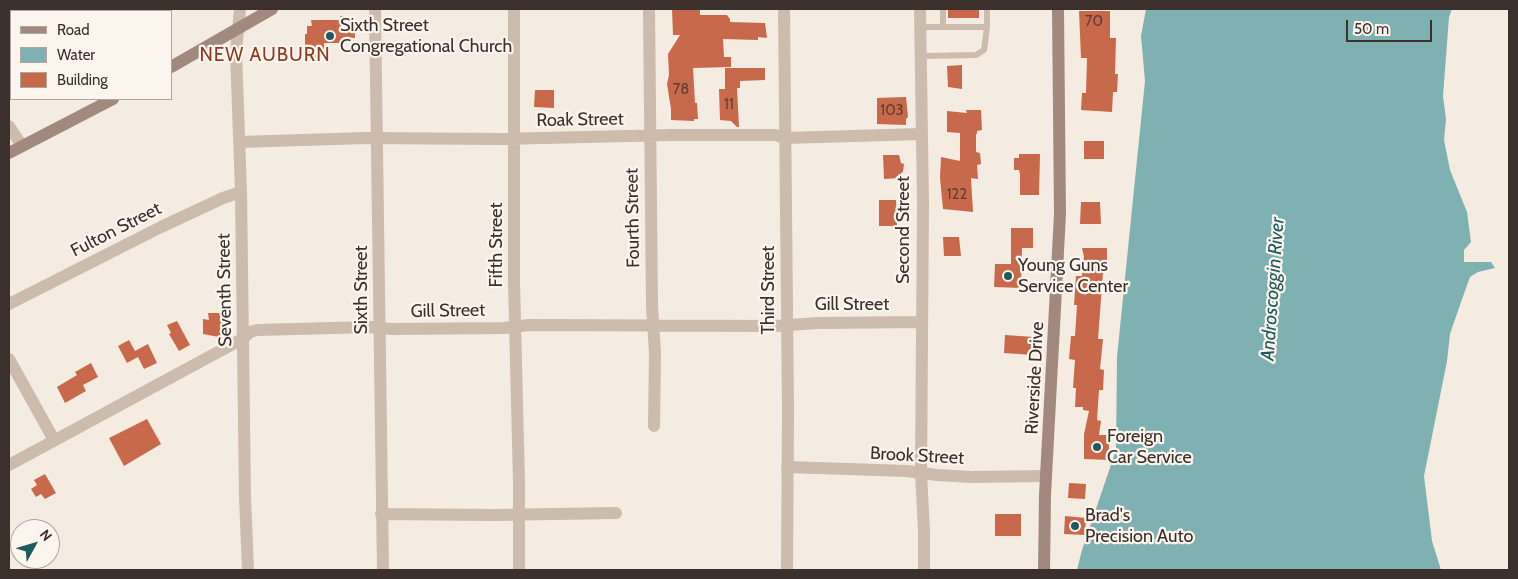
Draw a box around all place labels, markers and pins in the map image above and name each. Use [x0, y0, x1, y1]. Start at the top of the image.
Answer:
place label: Sixth Street Congregational Church [340, 15, 512, 58]
marker: Sixth Street Congregational Church [324, 30, 336, 42]
place label: Young Guns Service Center [1018, 255, 1128, 298]
marker: Young Guns Service Center [1002, 270, 1014, 282]
place label: Foreign Car Service [1107, 426, 1192, 468]
marker: Foreign Car Service [1091, 441, 1103, 453]
place label: Brad's Precision Auto [1085, 505, 1193, 548]
marker: Brad's Precision Auto [1069, 520, 1081, 532]

